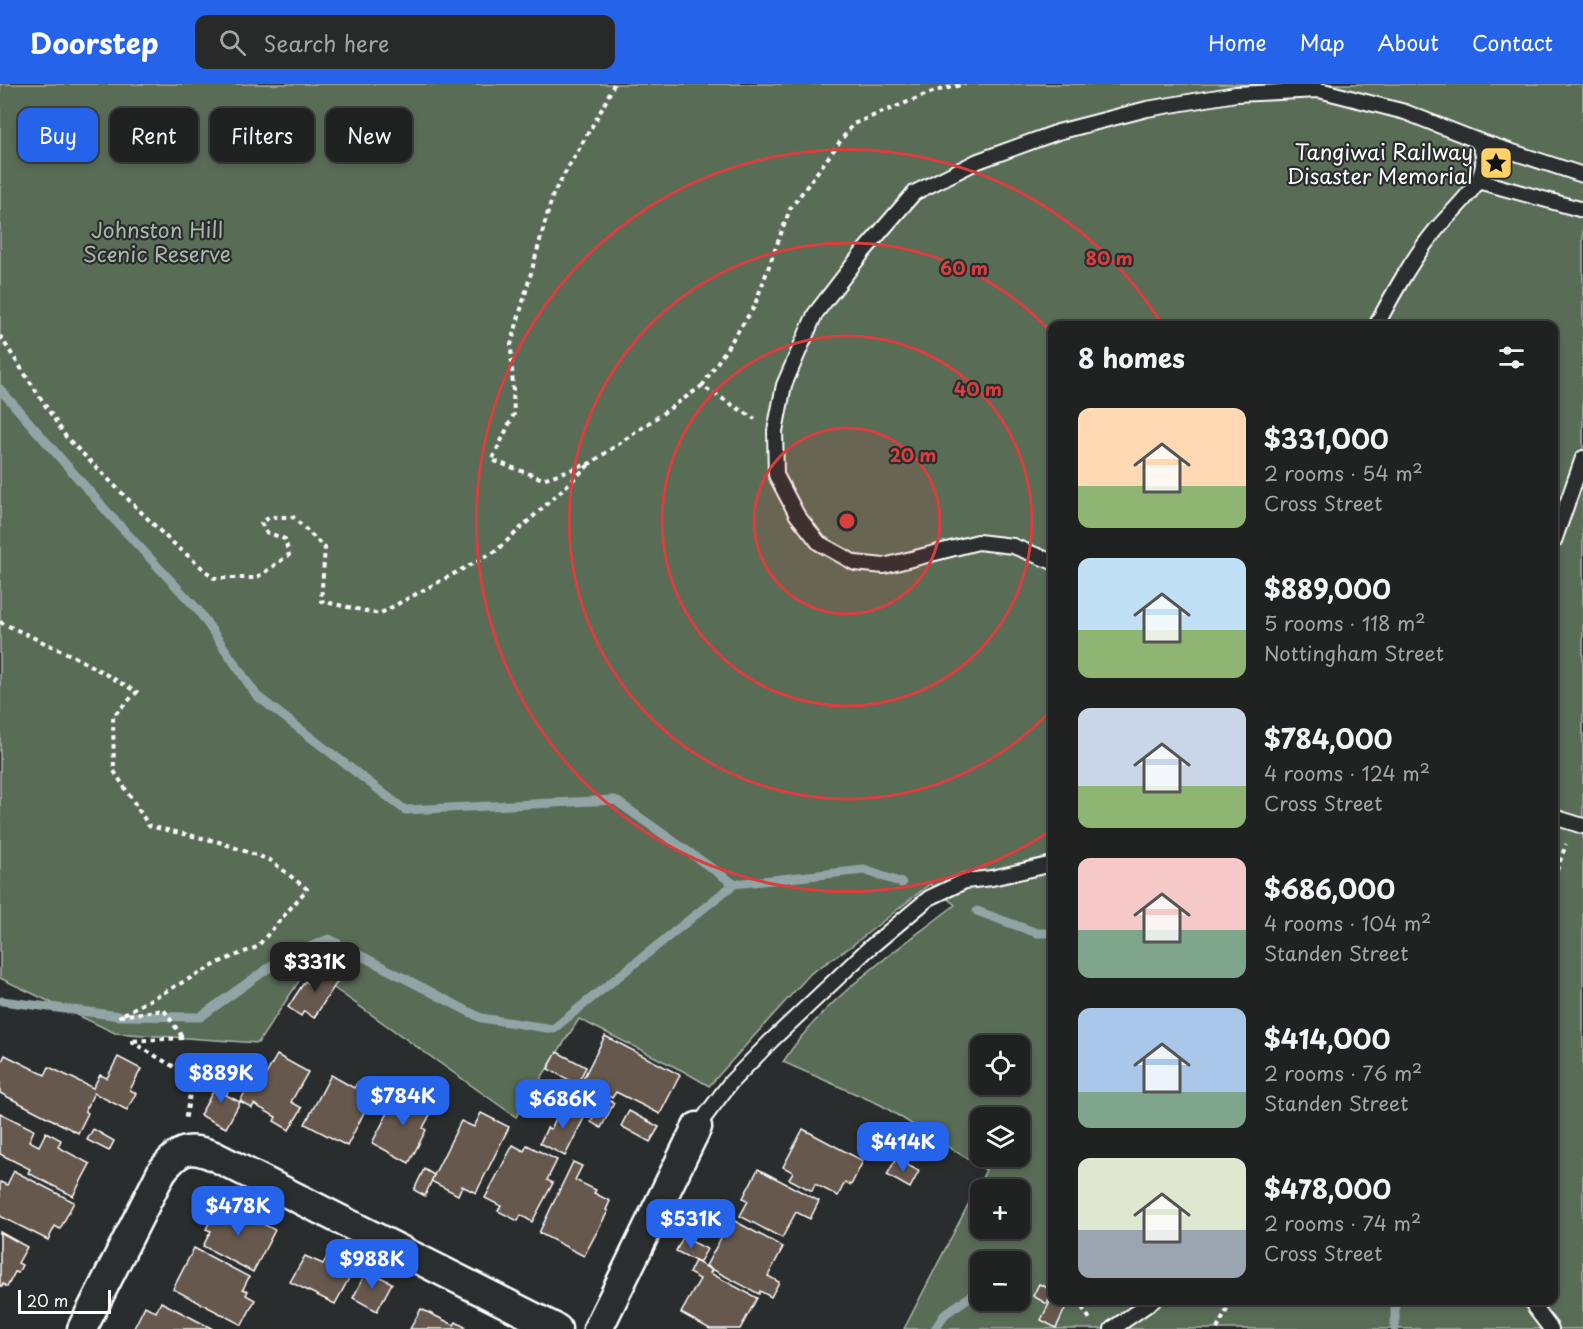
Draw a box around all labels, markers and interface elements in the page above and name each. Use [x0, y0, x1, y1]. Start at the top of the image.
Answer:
search box [195, 15, 615, 69]
text: Doorstep [30, 21, 159, 64]
icon: search [216, 26, 249, 59]
text: Search here [264, 26, 389, 59]
text: Home [1208, 26, 1267, 58]
text: Map [1300, 26, 1345, 58]
text: About [1378, 26, 1439, 58]
text: Contact [1472, 26, 1553, 58]
chip: Buy [18, 108, 98, 162]
chip: Rent [110, 108, 198, 162]
chip: Filters [210, 108, 314, 162]
chip: New [326, 108, 412, 162]
place label: Tangiwai Railway Disaster Memorial [1287, 135, 1473, 191]
place icon: Tangiwai Railway Disaster Memorial [1478, 145, 1514, 181]
park label: Johnston Hill Scenic Reserve [83, 213, 231, 269]
text: 80 m [1085, 244, 1133, 271]
text: 60 m [940, 254, 988, 281]
text: 8 homes [1078, 338, 1185, 377]
icon: filters [1495, 341, 1528, 374]
text: 40 m [954, 375, 1002, 402]
text: $331,000 [1264, 419, 1389, 458]
icon: home [1126, 432, 1198, 504]
text: 20 m [890, 441, 936, 468]
text: 2 rooms · 54 m² [1264, 458, 1423, 488]
text: Cross Street [1264, 488, 1383, 518]
centre of rings [837, 511, 857, 531]
text: $889,000 [1264, 569, 1391, 608]
icon: home [1126, 582, 1198, 654]
text: 5 rooms · 118 m² [1264, 608, 1426, 638]
text: Nottingham Street [1264, 638, 1444, 668]
text: $784,000 [1264, 719, 1393, 758]
icon: home [1126, 732, 1198, 804]
text: 4 rooms · 124 m² [1264, 758, 1430, 788]
text: Cross Street [1264, 788, 1383, 818]
text: $686,000 [1264, 869, 1395, 908]
icon: home [1126, 882, 1198, 954]
text: 4 rooms · 104 m² [1264, 908, 1431, 938]
text: Standen Street [1264, 938, 1408, 968]
pin: $331K [273, 942, 357, 993]
text: $331K [284, 946, 346, 976]
text: $414,000 [1264, 1019, 1390, 1058]
icon: home [1126, 1032, 1198, 1104]
map controls [970, 1035, 1030, 1311]
button: locate [970, 1035, 1030, 1095]
pin: $889K [179, 1053, 263, 1104]
text: $889K [189, 1057, 253, 1087]
text: 2 rooms · 76 m² [1264, 1058, 1422, 1088]
pin: $784K [361, 1076, 445, 1127]
pin: $686K [521, 1079, 605, 1130]
text: $784K [370, 1080, 436, 1110]
text: $686K [529, 1083, 597, 1113]
text: Standen Street [1264, 1088, 1408, 1118]
button: layers [970, 1107, 1030, 1167]
pin: $414K [861, 1122, 945, 1173]
text: $414K [871, 1126, 935, 1156]
text: $478,000 [1264, 1169, 1391, 1208]
button: + [970, 1179, 1030, 1239]
icon: home [1126, 1182, 1198, 1254]
pin: $478K [196, 1186, 280, 1237]
text: $478K [205, 1190, 271, 1220]
pin: $531K [649, 1199, 733, 1250]
text: $531K [660, 1203, 722, 1233]
text: 2 rooms · 74 m² [1264, 1208, 1421, 1238]
text: Cross Street [1264, 1238, 1383, 1268]
pin: $988K [330, 1239, 414, 1290]
text: $988K [339, 1243, 405, 1273]
button: − [970, 1251, 1030, 1311]
scale bar [18, 1287, 111, 1314]
text: 20 m [27, 1288, 68, 1312]

